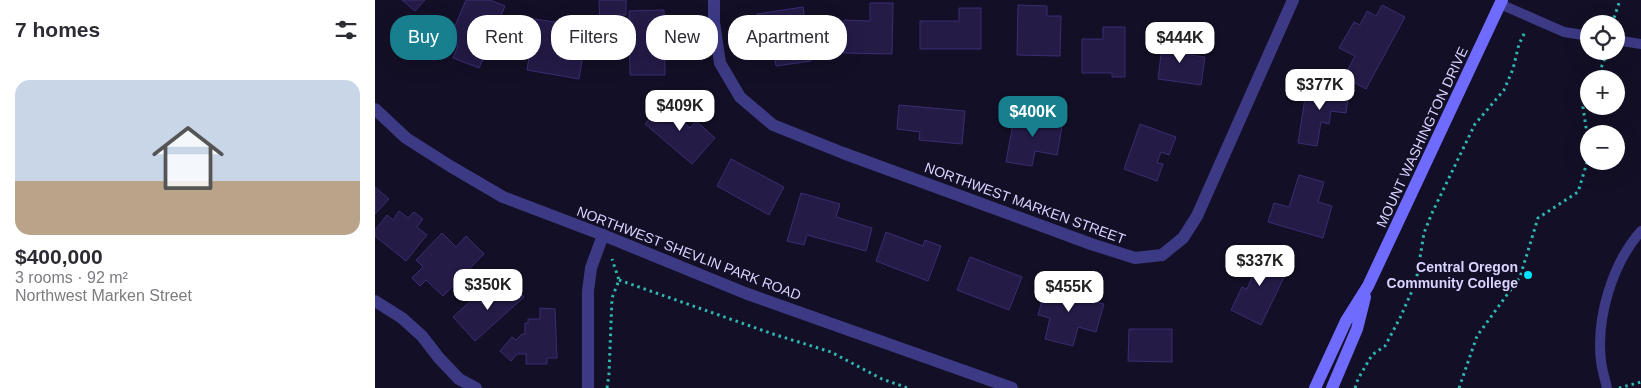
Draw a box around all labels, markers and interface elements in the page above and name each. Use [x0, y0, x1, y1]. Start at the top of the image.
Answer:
chip: Buy [390, 15, 457, 60]
chip: Rent [467, 15, 541, 60]
chip: Filters [551, 15, 636, 60]
chip: New [646, 15, 718, 60]
chip: Apartment [728, 15, 847, 60]
map controls [1580, 15, 1625, 170]
button: locate [1580, 15, 1625, 60]
icon: filters [332, 16, 360, 44]
text: 7 homes [15, 18, 100, 41]
pin: $444K [1145, 22, 1215, 64]
text: $444K [1156, 29, 1204, 46]
street label: MOUNT WASHINGTON DRIVE [1373, 44, 1471, 230]
pin: $377K [1285, 68, 1355, 111]
button: + [1580, 70, 1625, 115]
text: $377K [1296, 76, 1344, 93]
pin: $409K [645, 90, 715, 132]
pin: $400K [998, 96, 1068, 138]
text: $409K [656, 97, 704, 114]
text: $400K [1009, 103, 1057, 120]
icon: home [143, 113, 233, 203]
button: − [1580, 125, 1625, 170]
street label: NORTHWEST MARKEN STREET [922, 159, 1128, 247]
street label: NORTHWEST SHEVLIN PARK ROAD [575, 203, 803, 303]
pin: $337K [1225, 244, 1295, 287]
text: $400,000 [15, 245, 103, 268]
text: $337K [1236, 252, 1284, 269]
place label: Central Oregon Community College [1387, 259, 1518, 291]
pin: $350K [453, 268, 523, 311]
text: 3 rooms · 92 m² [15, 269, 128, 286]
marker: Central Oregon Community College [1522, 269, 1534, 281]
pin: $455K [1034, 270, 1104, 313]
text: $350K [464, 276, 512, 293]
text: $455K [1045, 278, 1093, 295]
text: Northwest Marken Street [15, 287, 192, 304]

